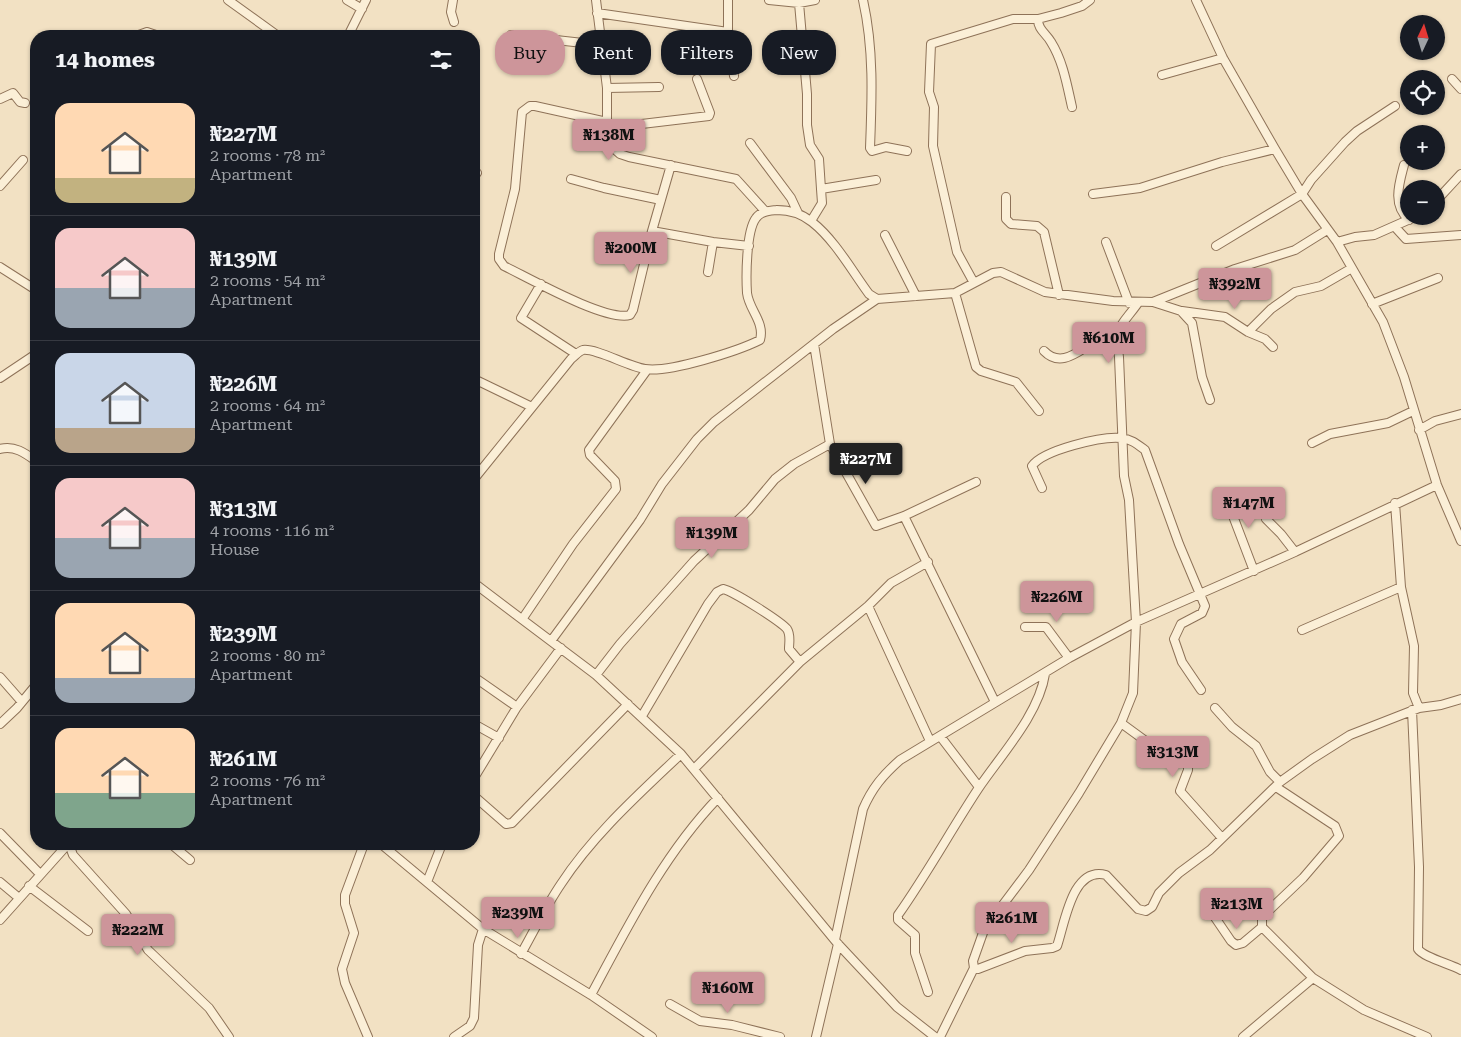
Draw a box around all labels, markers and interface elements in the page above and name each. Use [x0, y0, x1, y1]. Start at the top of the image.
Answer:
north arrow [1400, 15, 1445, 60]
map controls [1400, 15, 1445, 225]
chip: Buy [495, 30, 565, 75]
chip: Rent [575, 30, 651, 75]
chip: Filters [661, 30, 752, 75]
chip: New [762, 30, 836, 75]
icon: filters [427, 46, 455, 74]
text: 14 homes [55, 48, 155, 72]
button: locate [1400, 70, 1445, 115]
pin: ₦138M [574, 119, 644, 161]
text: ₦227M [210, 122, 277, 146]
icon: home [95, 123, 155, 183]
text: ₦138M [583, 125, 635, 144]
button: + [1400, 125, 1445, 170]
text: 2 rooms · 78 m² [210, 146, 325, 165]
text: Apartment [210, 165, 293, 184]
button: − [1400, 180, 1445, 225]
pin: ₦200M [596, 232, 666, 274]
text: ₦200M [605, 238, 657, 257]
text: ₦139M [210, 247, 277, 271]
icon: home [95, 248, 155, 308]
pin: ₦392M [1200, 268, 1270, 310]
text: 2 rooms · 54 m² [210, 271, 325, 290]
text: ₦392M [1209, 274, 1261, 293]
text: Apartment [210, 290, 293, 309]
pin: ₦610M [1074, 322, 1144, 364]
text: ₦610M [1083, 328, 1135, 347]
text: ₦226M [210, 372, 277, 396]
icon: home [95, 373, 155, 433]
text: 2 rooms · 64 m² [210, 396, 325, 415]
text: Apartment [210, 415, 293, 434]
pin: ₦227M [831, 442, 901, 485]
text: ₦227M [840, 449, 892, 468]
pin: ₦147M [1214, 486, 1284, 529]
text: ₦147M [1223, 493, 1275, 512]
text: ₦313M [210, 497, 277, 521]
icon: home [95, 498, 155, 558]
pin: ₦139M [677, 516, 747, 559]
text: 4 rooms · 116 m² [210, 521, 334, 540]
text: ₦139M [686, 523, 738, 542]
text: House [210, 540, 259, 559]
pin: ₦226M [1022, 580, 1092, 623]
text: ₦226M [1031, 587, 1083, 606]
text: ₦239M [210, 622, 277, 646]
icon: home [95, 623, 155, 683]
text: 2 rooms · 80 m² [210, 646, 325, 665]
text: Apartment [210, 665, 293, 684]
pin: ₦313M [1138, 736, 1208, 778]
text: ₦313M [1147, 742, 1199, 761]
text: ₦261M [210, 747, 277, 771]
icon: home [95, 748, 155, 808]
text: 2 rooms · 76 m² [210, 771, 325, 790]
text: Apartment [210, 790, 293, 809]
pin: ₦213M [1202, 888, 1272, 930]
text: ₦213M [1211, 894, 1263, 913]
pin: ₦239M [483, 896, 553, 939]
pin: ₦261M [977, 902, 1047, 944]
text: ₦239M [492, 903, 544, 922]
text: ₦261M [986, 908, 1038, 927]
pin: ₦222M [103, 914, 173, 956]
text: ₦222M [112, 920, 164, 939]
pin: ₦160M [693, 972, 763, 1014]
text: ₦160M [702, 978, 754, 997]

